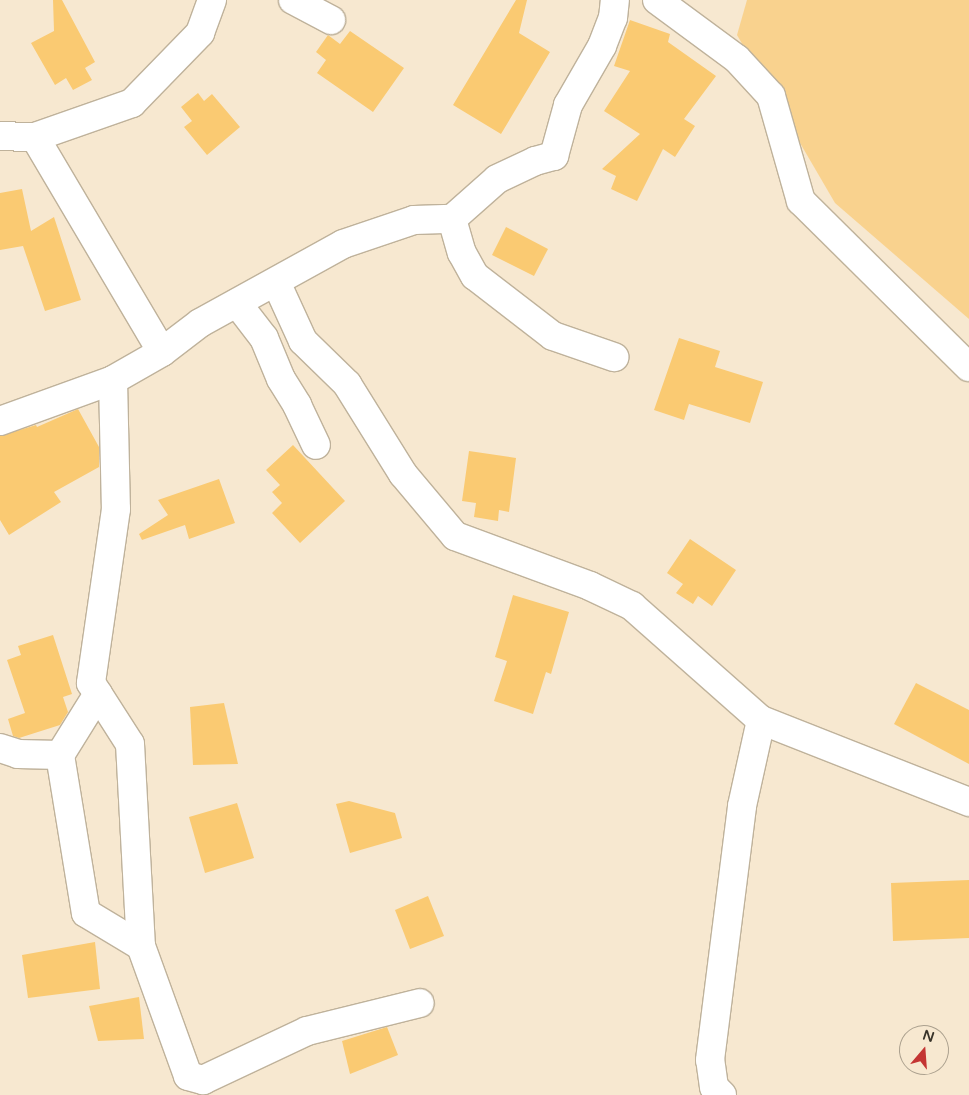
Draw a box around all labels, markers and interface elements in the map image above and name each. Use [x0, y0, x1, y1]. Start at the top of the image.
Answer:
north arrow [899, 1025, 949, 1075]
text: N [921, 1026, 936, 1046]

